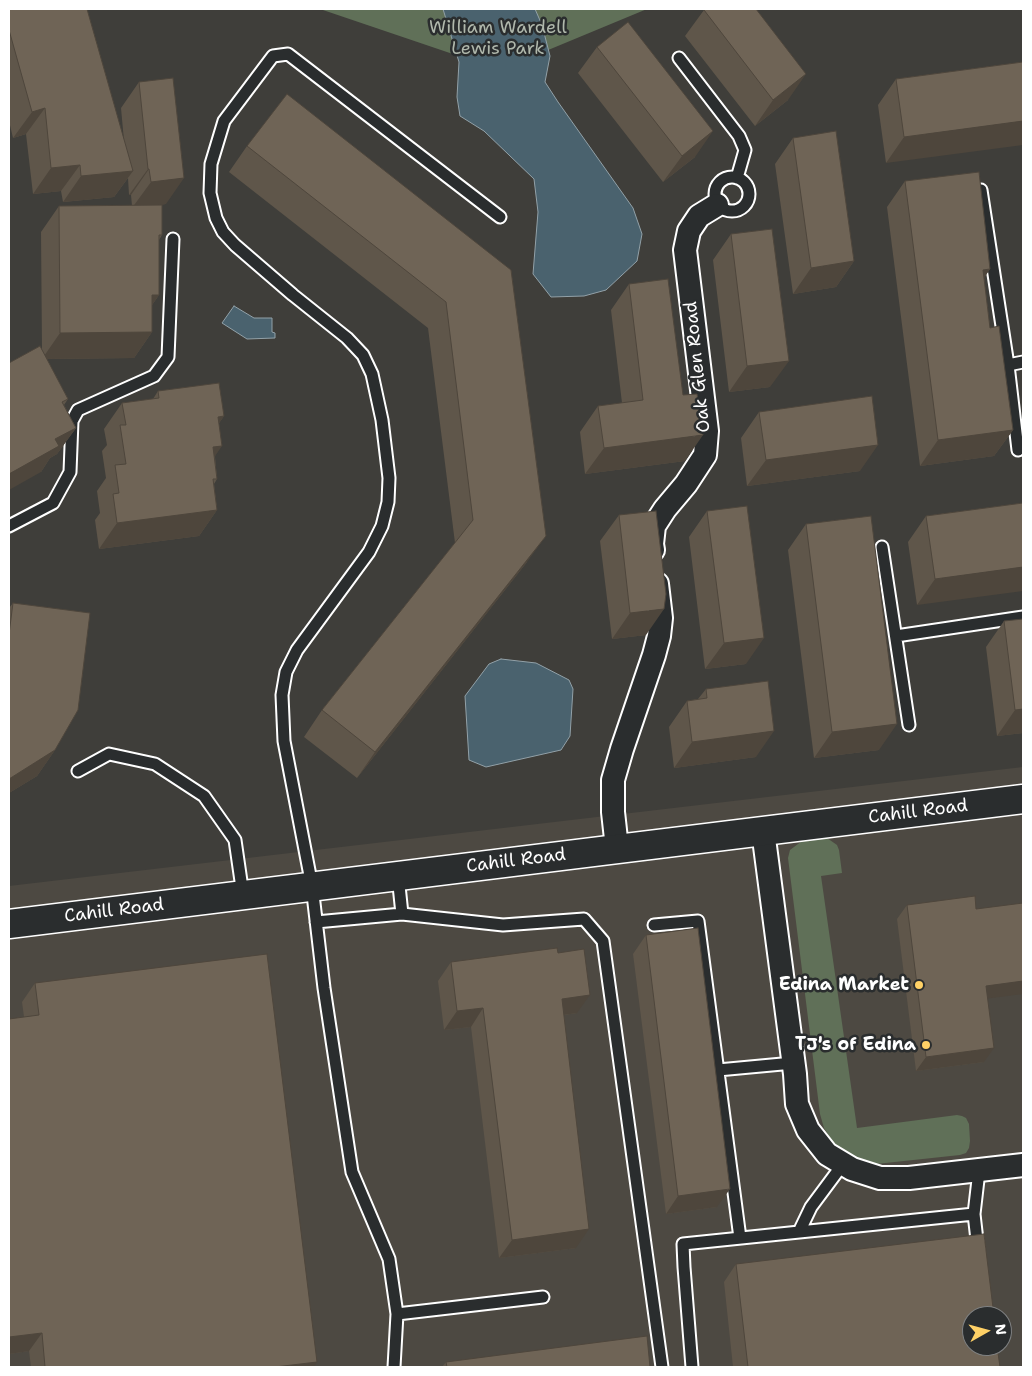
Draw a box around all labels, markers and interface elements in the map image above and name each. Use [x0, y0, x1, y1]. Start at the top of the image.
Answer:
park label: William Wardell Lewis Park [429, 17, 567, 59]
street label: Oak Glen Road [680, 300, 716, 434]
street label: Cahill Road [867, 795, 969, 829]
street label: Cahill Road [465, 844, 567, 878]
street label: Cahill Road [63, 894, 165, 928]
place label: Edina Market [779, 974, 909, 996]
marker: Edina Market [913, 979, 925, 991]
place label: TJ's of Edina [795, 1034, 916, 1056]
marker: TJ's of Edina [920, 1039, 932, 1051]
north arrow [962, 1306, 1012, 1356]
text: N [991, 1323, 1011, 1336]

